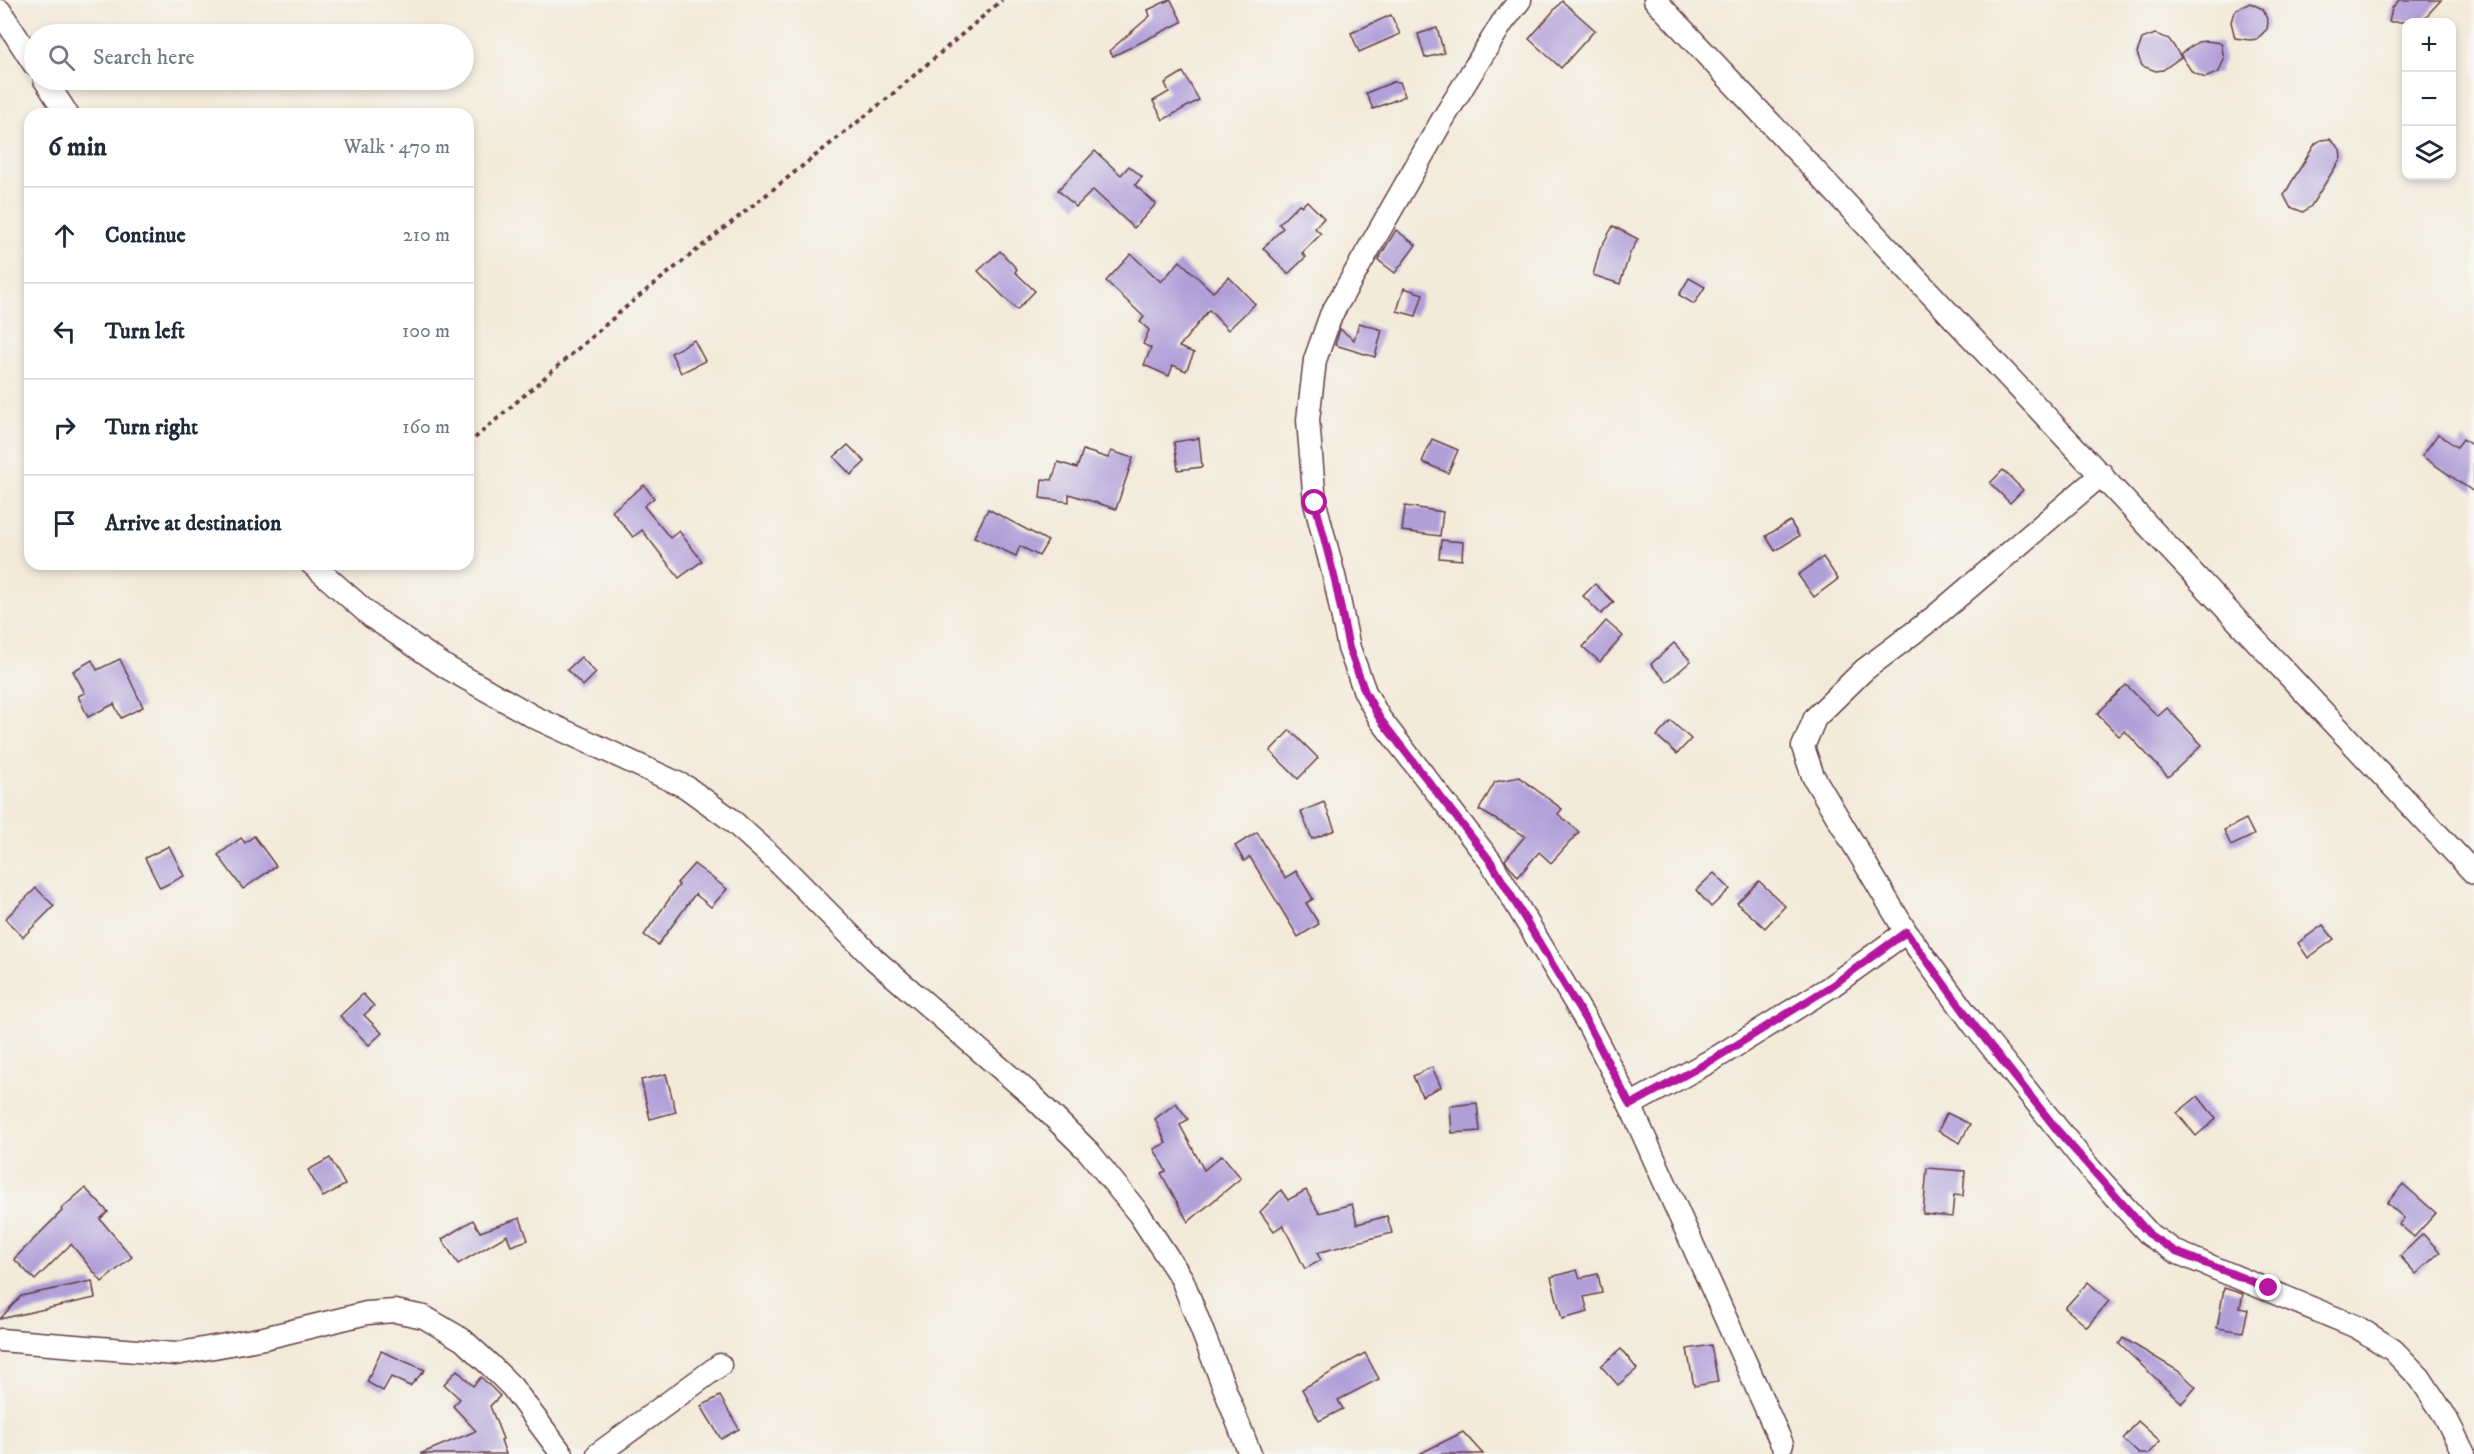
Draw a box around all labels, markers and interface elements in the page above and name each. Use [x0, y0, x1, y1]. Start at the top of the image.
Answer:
map controls [2402, 18, 2456, 180]
button: + [2402, 18, 2456, 72]
search box [24, 24, 474, 90]
icon: search [45, 41, 78, 74]
text: Search here [93, 44, 195, 71]
button: − [2402, 72, 2456, 126]
button: layers [2402, 126, 2456, 180]
text: 6 min [48, 131, 107, 164]
text: Walk · 470 m [344, 135, 450, 160]
icon: ahead [48, 219, 81, 252]
text: Continue [105, 222, 186, 249]
text: 210 m [403, 223, 450, 248]
icon: left [48, 315, 81, 348]
text: Turn left [105, 318, 185, 345]
text: 100 m [402, 319, 450, 344]
icon: right [48, 411, 81, 444]
text: Turn right [105, 414, 198, 441]
text: 160 m [402, 415, 450, 440]
route start [1301, 489, 1327, 515]
icon: arrive [48, 507, 81, 540]
text: Arrive at destination [105, 510, 282, 537]
route end [2255, 1274, 2281, 1300]

